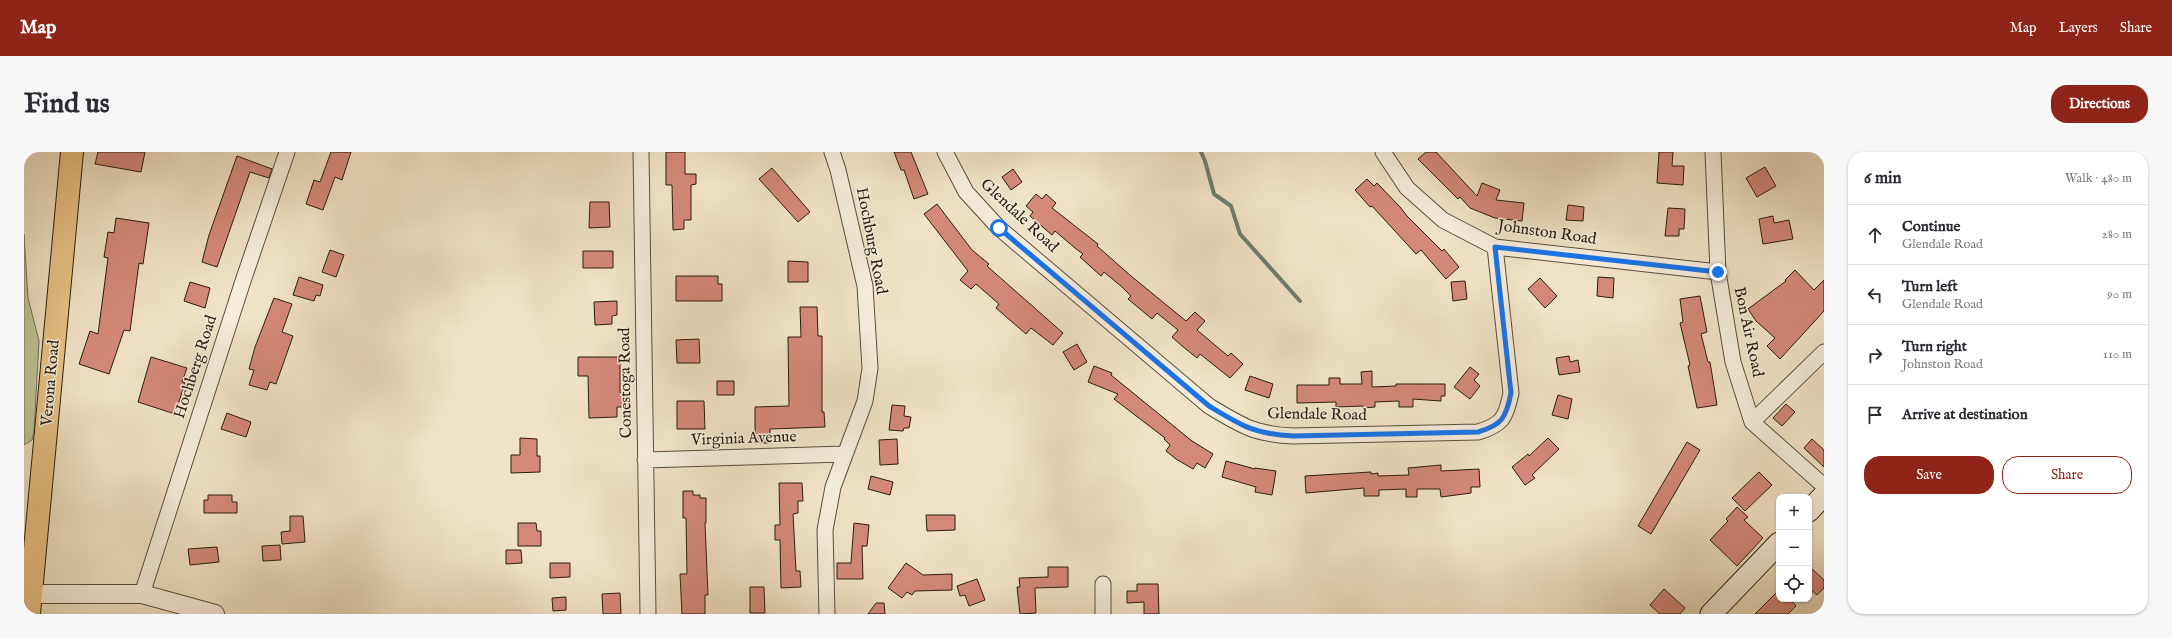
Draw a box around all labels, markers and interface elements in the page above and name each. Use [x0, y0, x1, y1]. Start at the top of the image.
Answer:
text: Map [20, 16, 56, 40]
text: Map [2010, 19, 2037, 37]
text: Layers [2059, 19, 2098, 37]
text: Share [2120, 19, 2152, 37]
button: Directions [2051, 85, 2148, 123]
text: Find us [24, 87, 110, 122]
text: 6 min [1864, 168, 1902, 189]
text: Walk · 480 m [2065, 170, 2132, 187]
street label: Glendale Road [976, 175, 1063, 258]
street label: Hochburg Road [851, 186, 891, 297]
street label: Johnston Road [1494, 216, 1598, 250]
text: Continue [1902, 217, 1960, 236]
route start [990, 219, 1008, 237]
icon: ahead [1864, 224, 1886, 246]
text: 280 m [2102, 226, 2132, 243]
text: Glendale Road [1902, 236, 1983, 253]
route end [1709, 263, 1727, 281]
text: Turn left [1902, 277, 1958, 296]
icon: left [1864, 284, 1886, 306]
street label: Bon Air Road [1729, 285, 1767, 379]
text: 90 m [2107, 286, 2132, 303]
text: Glendale Road [1902, 296, 1983, 313]
street label: Hochberg Road [170, 312, 222, 421]
street label: Conestoga Road [615, 327, 637, 439]
text: Turn right [1902, 337, 1967, 356]
street label: Verona Road [37, 339, 65, 428]
icon: right [1864, 344, 1886, 366]
text: 110 m [2103, 346, 2132, 363]
text: Johnston Road [1902, 356, 1983, 373]
street label: Glendale Road [1267, 404, 1367, 426]
icon: arrive [1864, 404, 1886, 426]
text: Arrive at destination [1902, 405, 2028, 424]
street label: Virginia Avenue [690, 427, 797, 451]
button: Save [1864, 456, 1994, 494]
button: Share [2002, 456, 2132, 494]
map controls [1776, 494, 1812, 602]
button: + [1776, 494, 1812, 530]
button: − [1776, 530, 1812, 566]
button: locate [1776, 566, 1812, 602]

